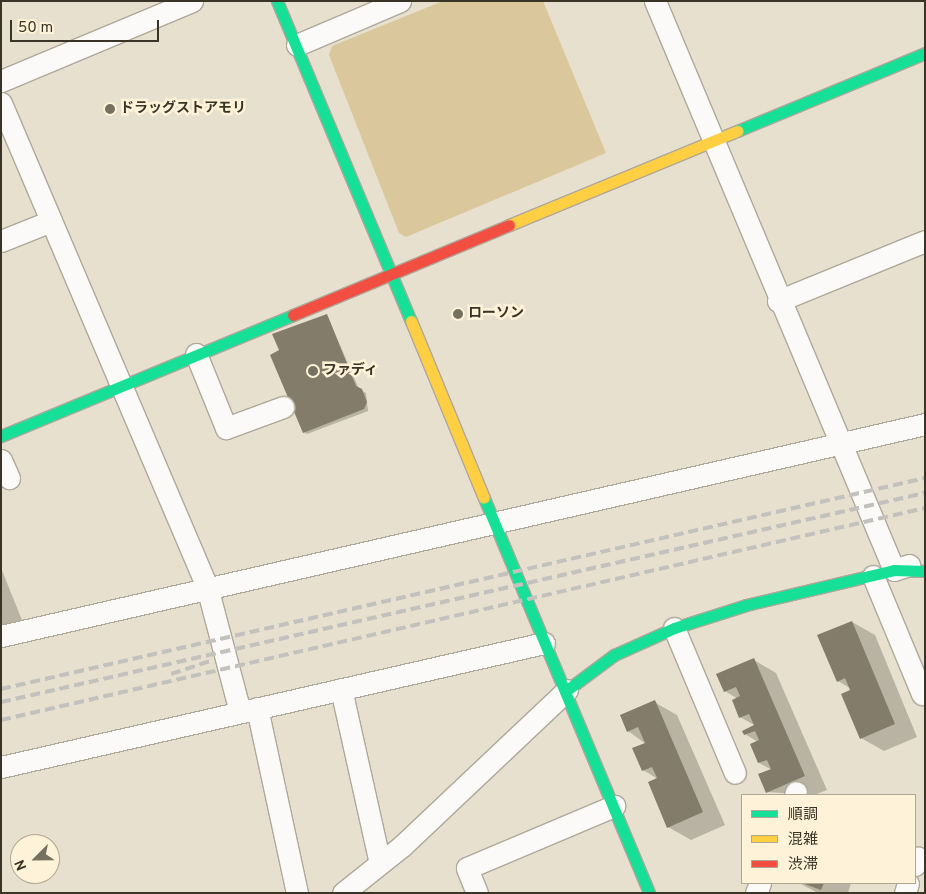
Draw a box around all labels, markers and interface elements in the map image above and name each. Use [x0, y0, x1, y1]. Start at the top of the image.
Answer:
scale bar [12, 10, 161, 42]
text: 50 m [18, 19, 53, 38]
place label: ドラッグストアモリ [120, 101, 246, 117]
marker: ドラッグストアモリ [104, 103, 116, 115]
place label: ローソン [468, 306, 524, 322]
marker: ローソン [452, 308, 464, 320]
place label: ファディ [323, 363, 379, 379]
marker: ファディ [307, 365, 319, 377]
legend [741, 794, 916, 884]
text: 順調 [788, 806, 818, 825]
text: 混雑 [788, 831, 818, 850]
north arrow [10, 834, 60, 884]
text: 渋滞 [788, 856, 818, 875]
text: N [12, 857, 31, 873]

